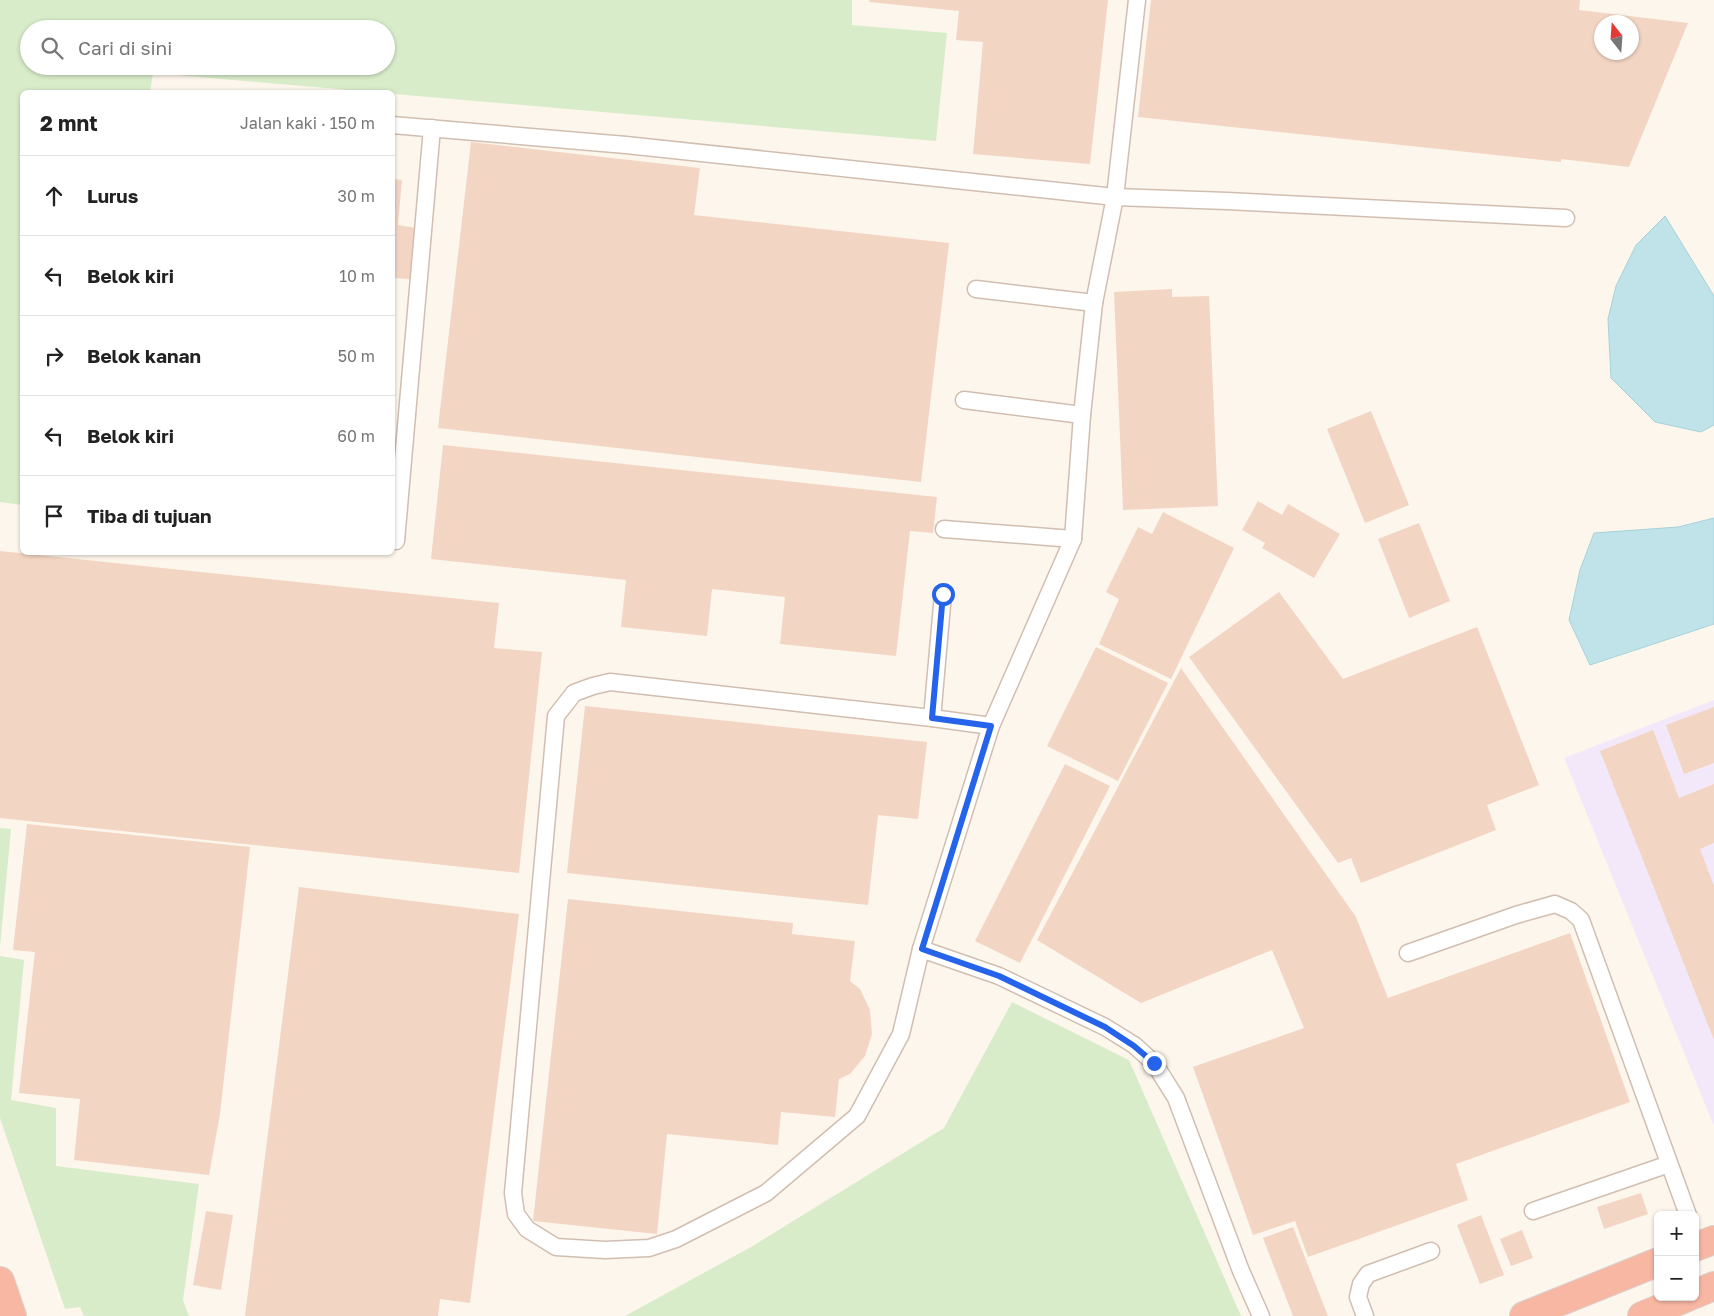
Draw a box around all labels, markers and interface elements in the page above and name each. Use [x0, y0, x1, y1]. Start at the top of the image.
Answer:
north arrow [1594, 15, 1639, 60]
search box [20, 20, 395, 75]
icon: search [38, 34, 66, 62]
text: Cari di sini [78, 36, 172, 59]
text: 2 mnt [40, 110, 98, 136]
text: Jalan kaki · 150 m [240, 113, 375, 133]
icon: ahead [40, 182, 68, 210]
text: Lurus [87, 184, 138, 207]
text: 30 m [338, 186, 375, 206]
icon: left [40, 262, 68, 290]
text: Belok kiri [87, 264, 174, 287]
text: 10 m [339, 266, 375, 286]
icon: right [40, 342, 68, 370]
text: Belok kanan [87, 344, 201, 367]
text: 50 m [338, 346, 375, 366]
icon: left [40, 422, 68, 450]
text: Belok kiri [87, 424, 174, 447]
text: 60 m [337, 426, 375, 446]
icon: arrive [40, 502, 68, 530]
text: Tiba di tujuan [87, 504, 212, 527]
route start [932, 583, 955, 606]
route end [1143, 1052, 1166, 1075]
map controls [1654, 1211, 1699, 1301]
button: + [1654, 1211, 1699, 1256]
button: − [1654, 1256, 1699, 1301]

